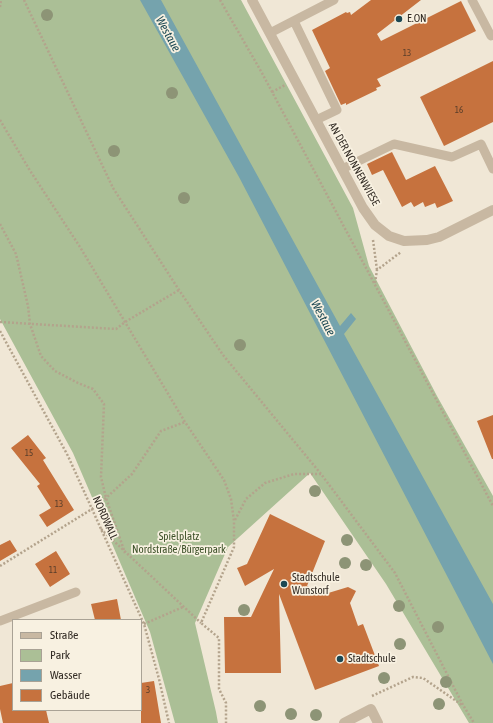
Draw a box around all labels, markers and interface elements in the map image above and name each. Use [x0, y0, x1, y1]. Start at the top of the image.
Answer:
place label: E.ON [407, 12, 427, 26]
water label: Westaue [152, 14, 184, 54]
marker: E.ON [394, 14, 404, 24]
house number: 13 [403, 48, 411, 58]
house number: 16 [455, 105, 463, 115]
street label: AN DER NONNENWIESE [326, 120, 382, 208]
water label: Westaue [308, 298, 338, 338]
house number: 15 [25, 448, 33, 458]
street label: NORDWALL [90, 494, 120, 542]
house number: 13 [55, 499, 63, 509]
park label: Spielplatz Nordstraße/Bürgerpark [132, 530, 226, 556]
house number: 11 [49, 565, 57, 575]
place label: Stadtschule Wunstorf [292, 571, 340, 597]
marker: Stadtschule Wunstorf [279, 579, 289, 589]
legend [12, 619, 142, 711]
text: Straße [50, 628, 78, 642]
text: Park [50, 648, 70, 662]
place label: Stadtschule [348, 652, 396, 666]
marker: Stadtschule [335, 654, 345, 664]
text: Wasser [50, 668, 81, 682]
house number: 3 [146, 685, 150, 695]
text: Gebäude [50, 688, 90, 702]

